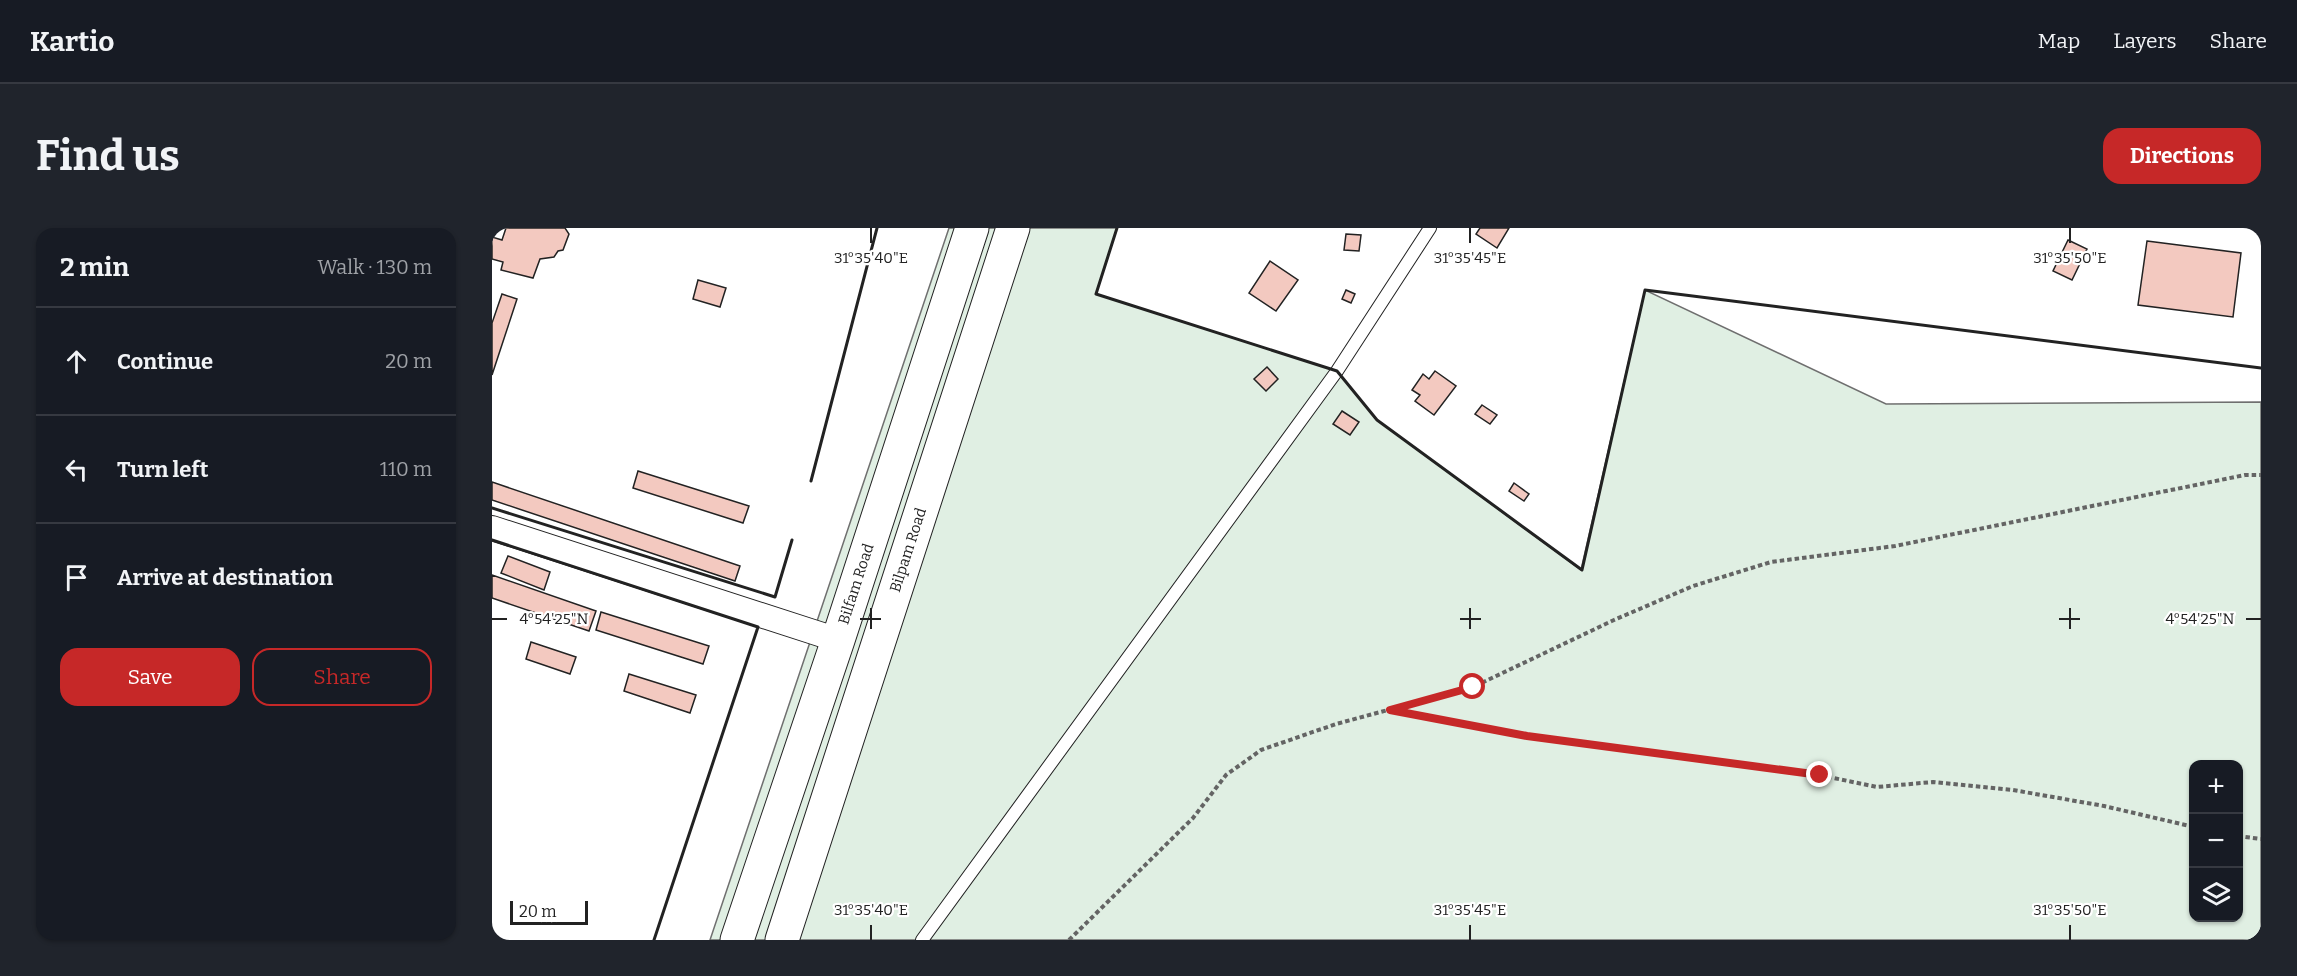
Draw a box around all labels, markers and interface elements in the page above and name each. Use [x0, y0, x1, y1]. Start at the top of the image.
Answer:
text: Kartio [30, 25, 114, 58]
text: Map [2038, 28, 2080, 54]
text: Layers [2113, 28, 2177, 54]
text: Share [2210, 28, 2267, 54]
button: Directions [2103, 128, 2261, 184]
text: Find us [36, 131, 180, 181]
text: 31°35'40"E [834, 249, 908, 267]
text: 31°35'45"E [1434, 249, 1506, 267]
text: 31°35'50"E [2033, 249, 2107, 267]
text: 2 min [60, 252, 129, 283]
text: Walk · 130 m [318, 255, 432, 279]
icon: ahead [60, 345, 93, 378]
text: Continue [117, 348, 213, 375]
text: 20 m [385, 349, 432, 373]
icon: left [60, 453, 93, 486]
text: Turn left [117, 456, 209, 483]
text: 110 m [380, 457, 432, 481]
street label: Bilpam Road [886, 505, 930, 595]
street label: Bilfam Road [834, 541, 878, 627]
icon: arrive [60, 561, 93, 594]
text: Arrive at destination [117, 564, 333, 591]
text: 4°54'25"N [520, 610, 589, 628]
text: 4°54'25"N [2166, 610, 2235, 628]
button: Save [60, 648, 240, 706]
button: Share [252, 648, 432, 706]
route start [1459, 673, 1485, 699]
map controls [2189, 760, 2243, 922]
button: + [2189, 760, 2243, 814]
route end [1806, 761, 1832, 787]
button: − [2189, 814, 2243, 868]
button: layers [2189, 868, 2243, 922]
scale bar [510, 898, 588, 926]
text: 31°35'40"E [834, 901, 908, 919]
text: 31°35'45"E [1434, 901, 1506, 919]
text: 31°35'50"E [2033, 901, 2107, 919]
text: 20 m [519, 902, 556, 921]

